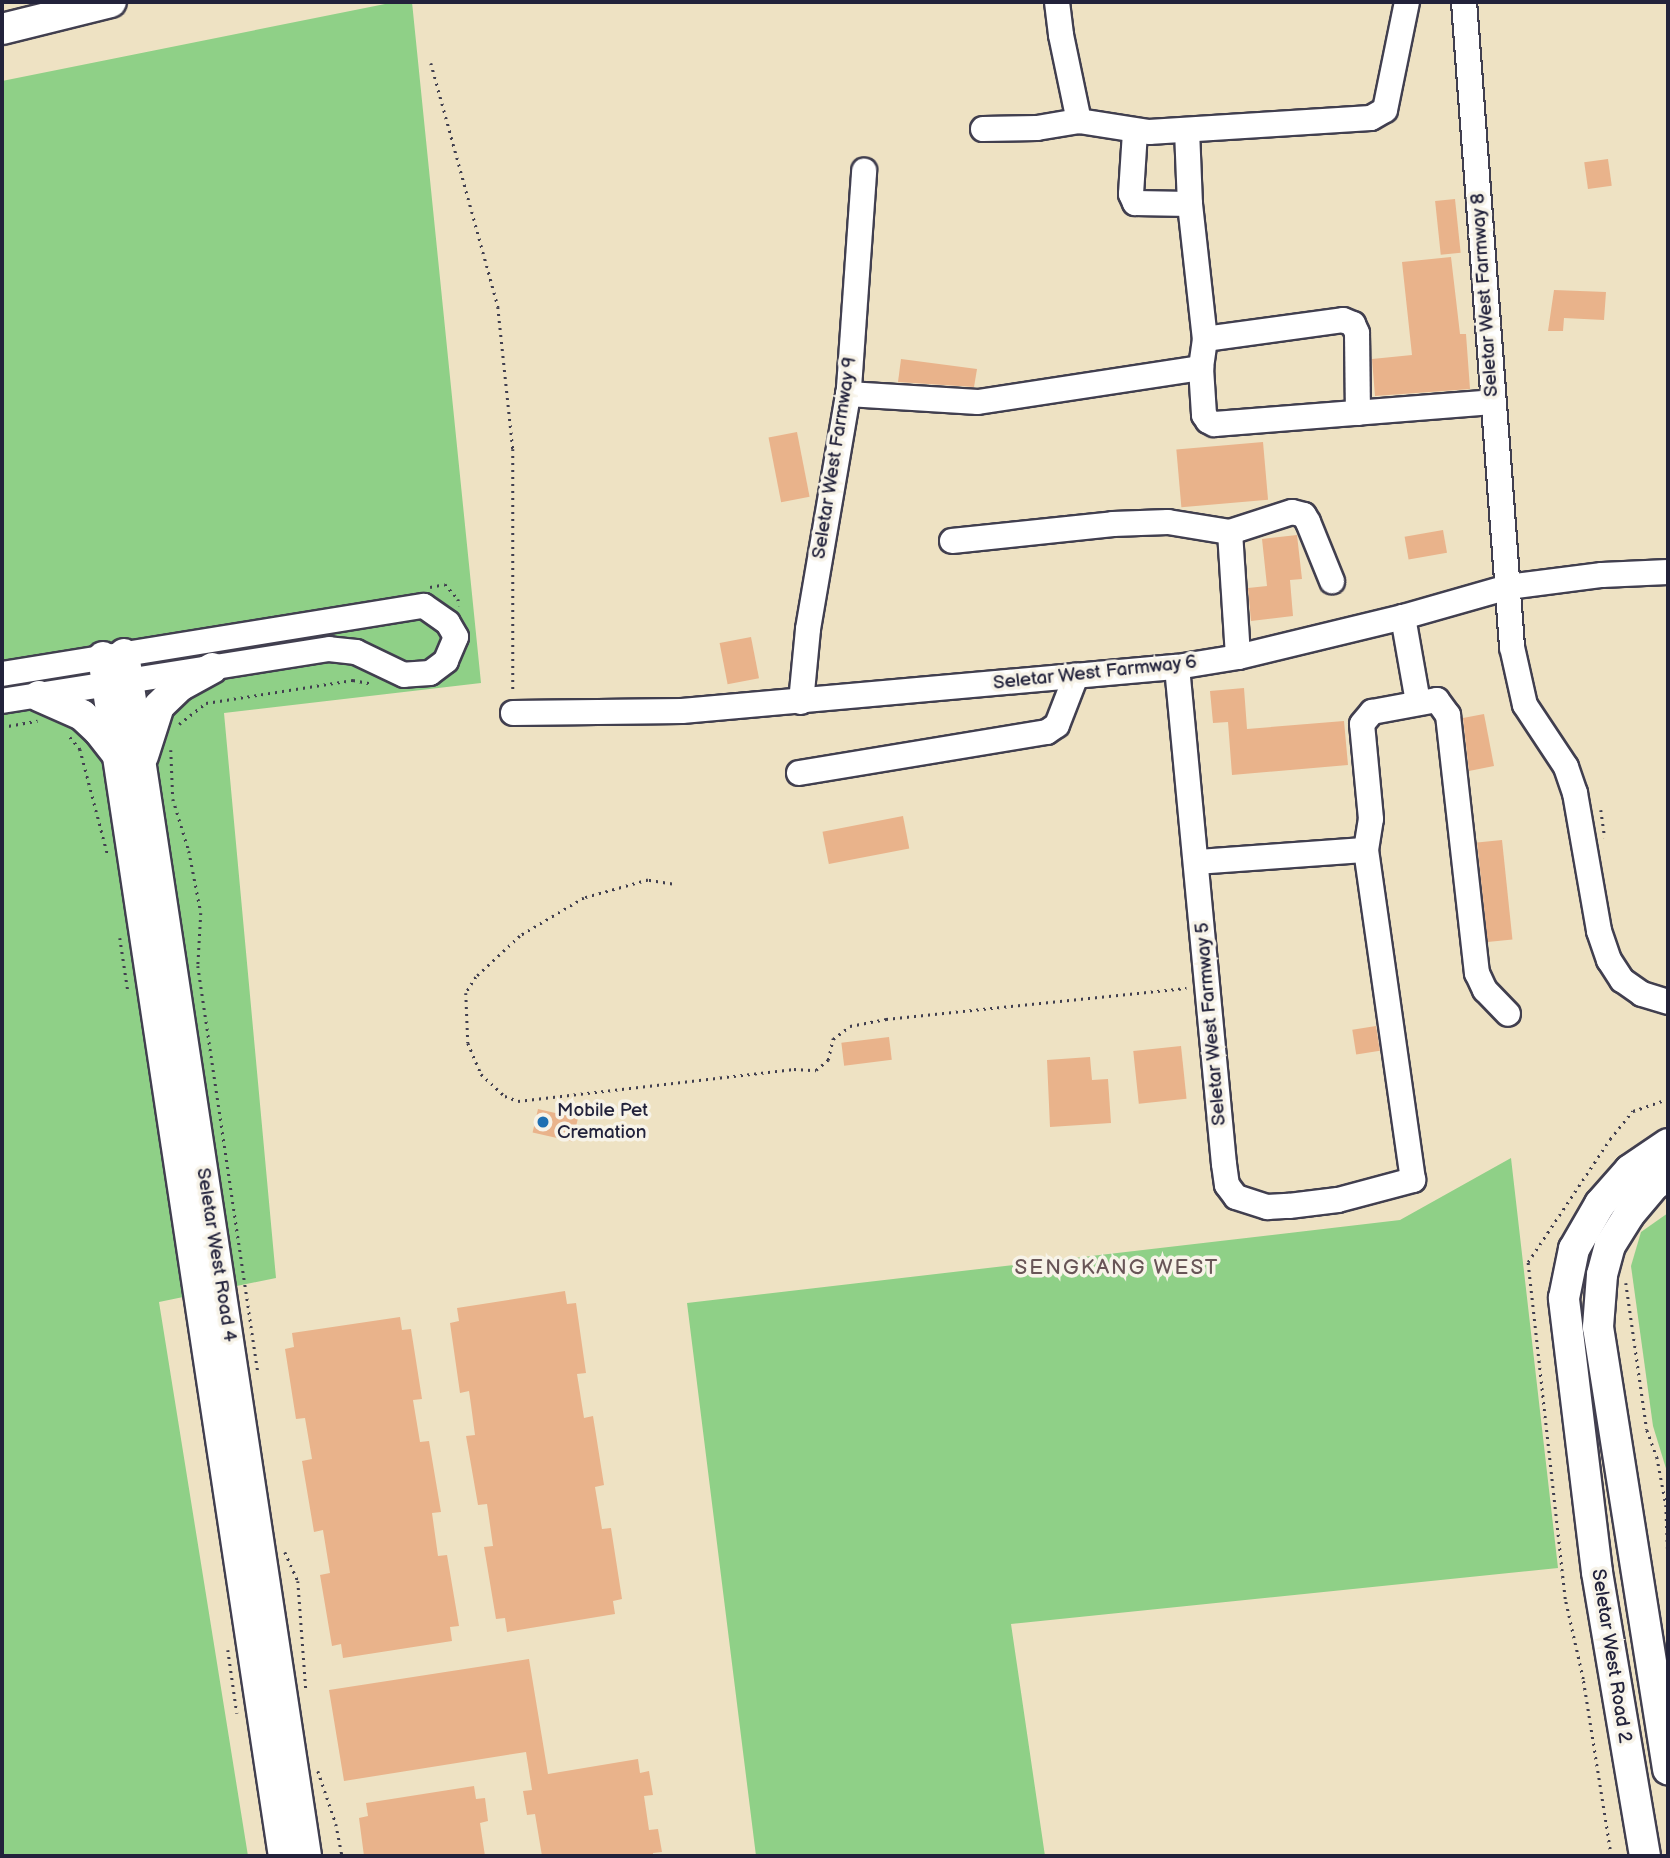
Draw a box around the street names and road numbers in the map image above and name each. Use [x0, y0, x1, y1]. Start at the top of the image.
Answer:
street label: Seletar West Farmway 8 [1466, 191, 1504, 399]
street label: Seletar West Farmway 9 [808, 354, 862, 562]
street label: Seletar West Farmway 6 [991, 651, 1199, 695]
street label: Seletar West Farmway 5 [1191, 920, 1231, 1128]
street label: Seletar West Road 4 [191, 1166, 241, 1344]
street label: Seletar West Road 2 [1586, 1567, 1636, 1745]

